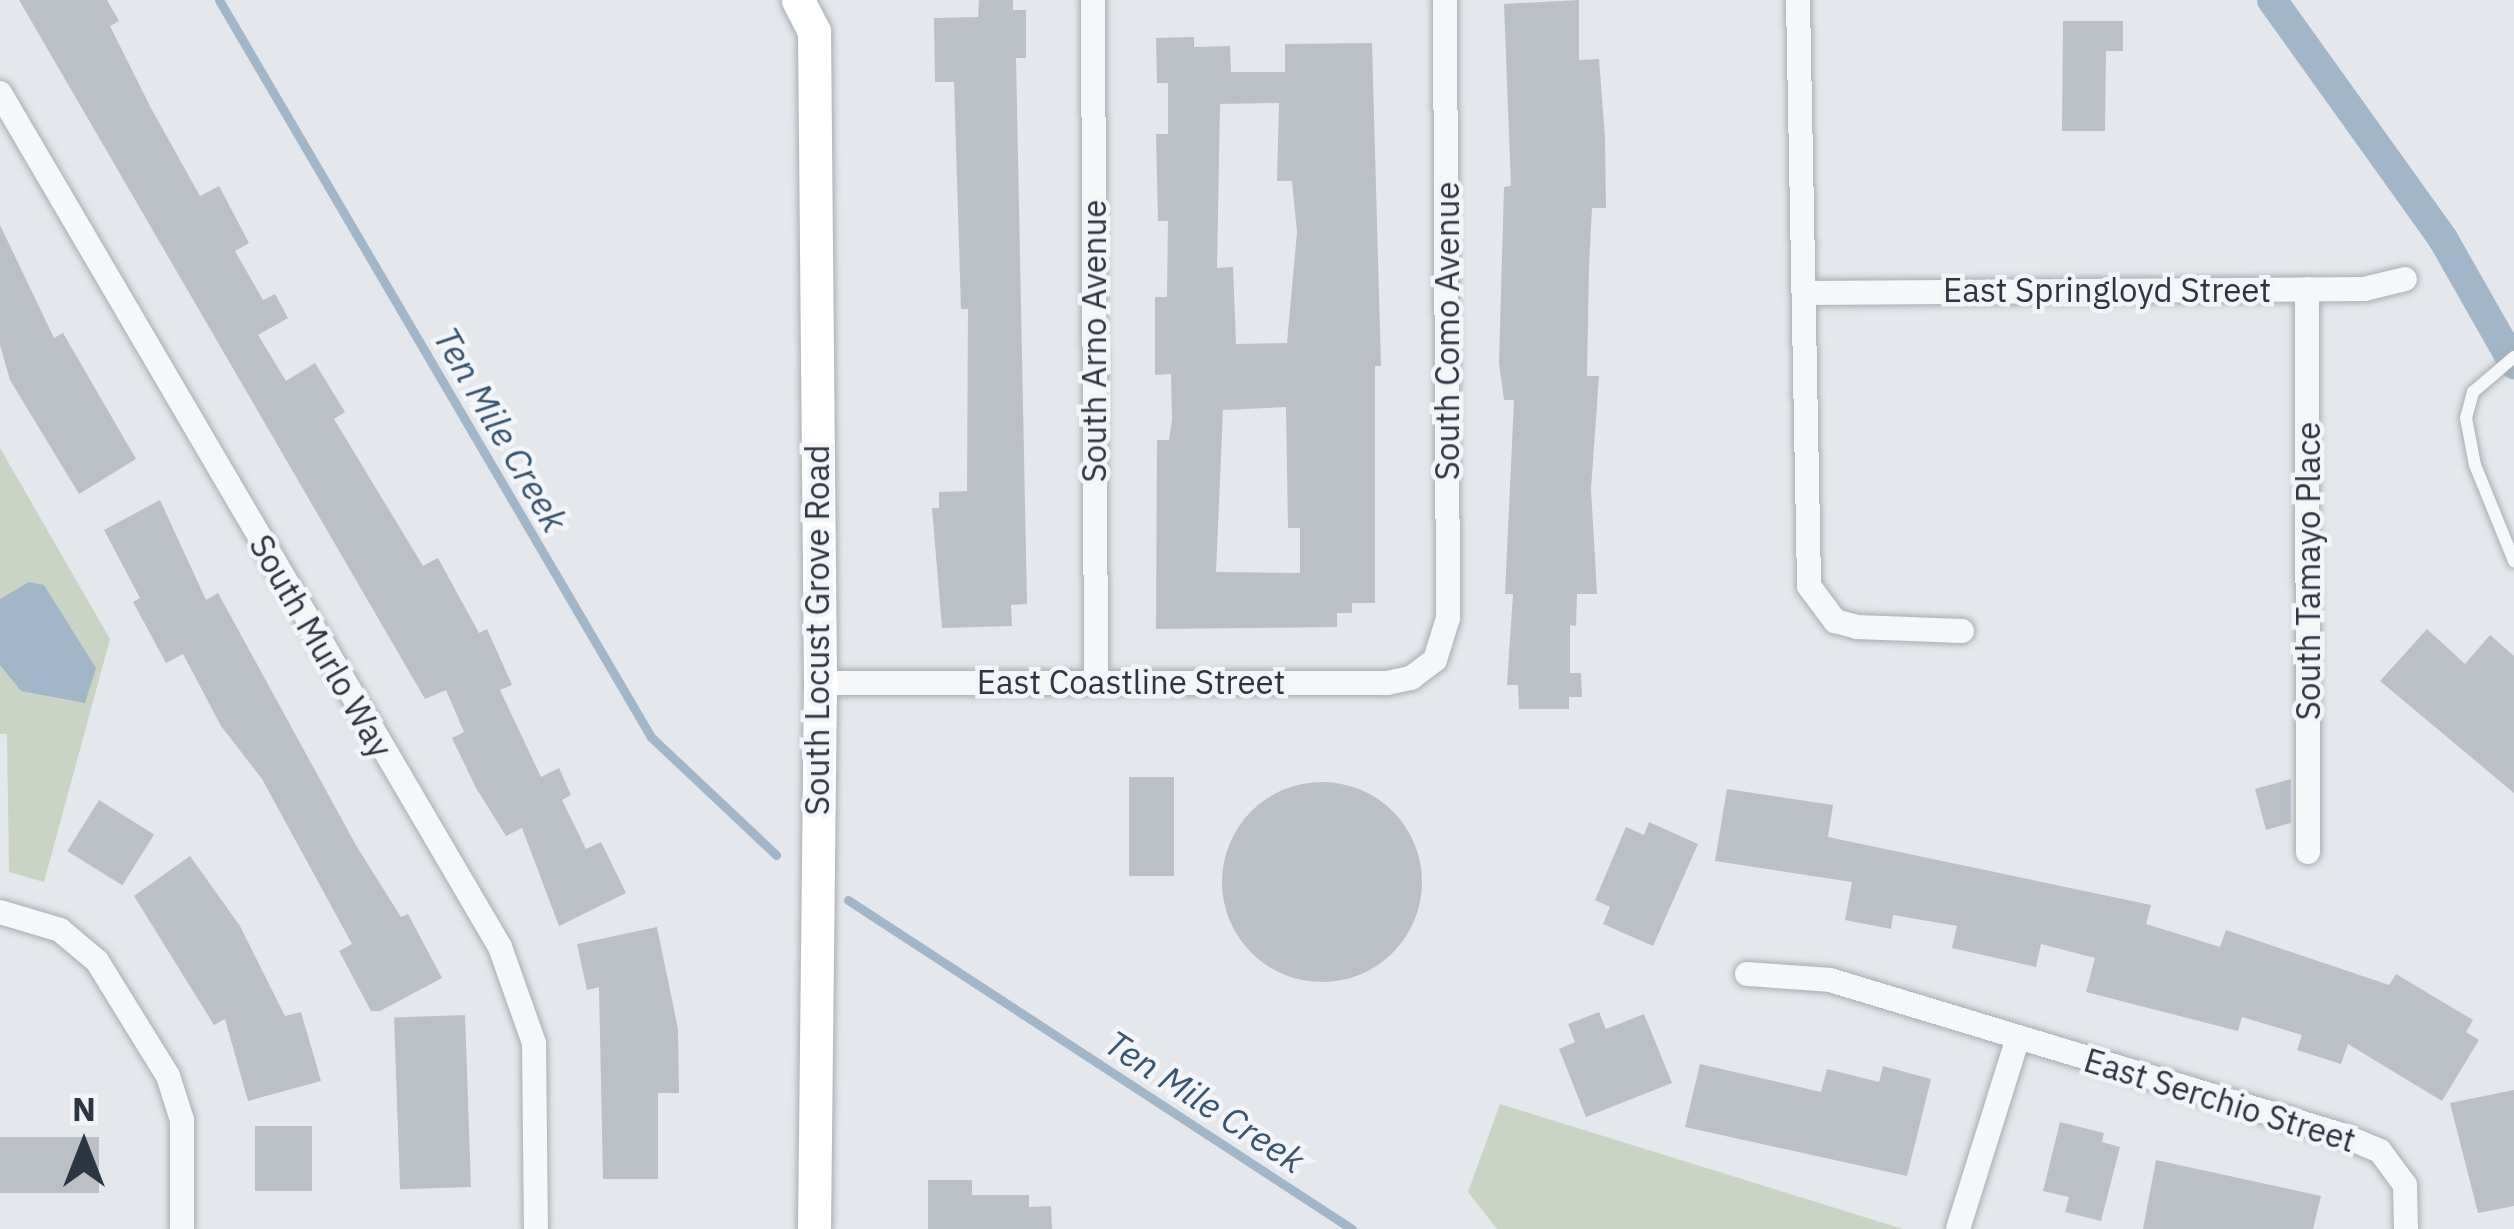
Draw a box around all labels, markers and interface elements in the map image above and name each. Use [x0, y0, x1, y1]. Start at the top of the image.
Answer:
street label: South Como Avenue [1427, 182, 1467, 480]
street label: South Arno Avenue [1074, 200, 1114, 482]
street label: East Springloyd Street [1943, 270, 2271, 310]
water label: Ten Mile Creek [425, 319, 577, 539]
street label: South Tamayo Place [2288, 422, 2328, 720]
street label: South Locust Grove Road [797, 445, 837, 815]
street label: South Murlo Way [241, 528, 401, 764]
street label: East Coastline Street [977, 662, 1285, 702]
water label: Ten Mile Creek [1097, 1020, 1313, 1182]
street label: East Serchio Street [2080, 1040, 2360, 1160]
north arrow [24, 1085, 144, 1205]
text: N [72, 1087, 96, 1130]

